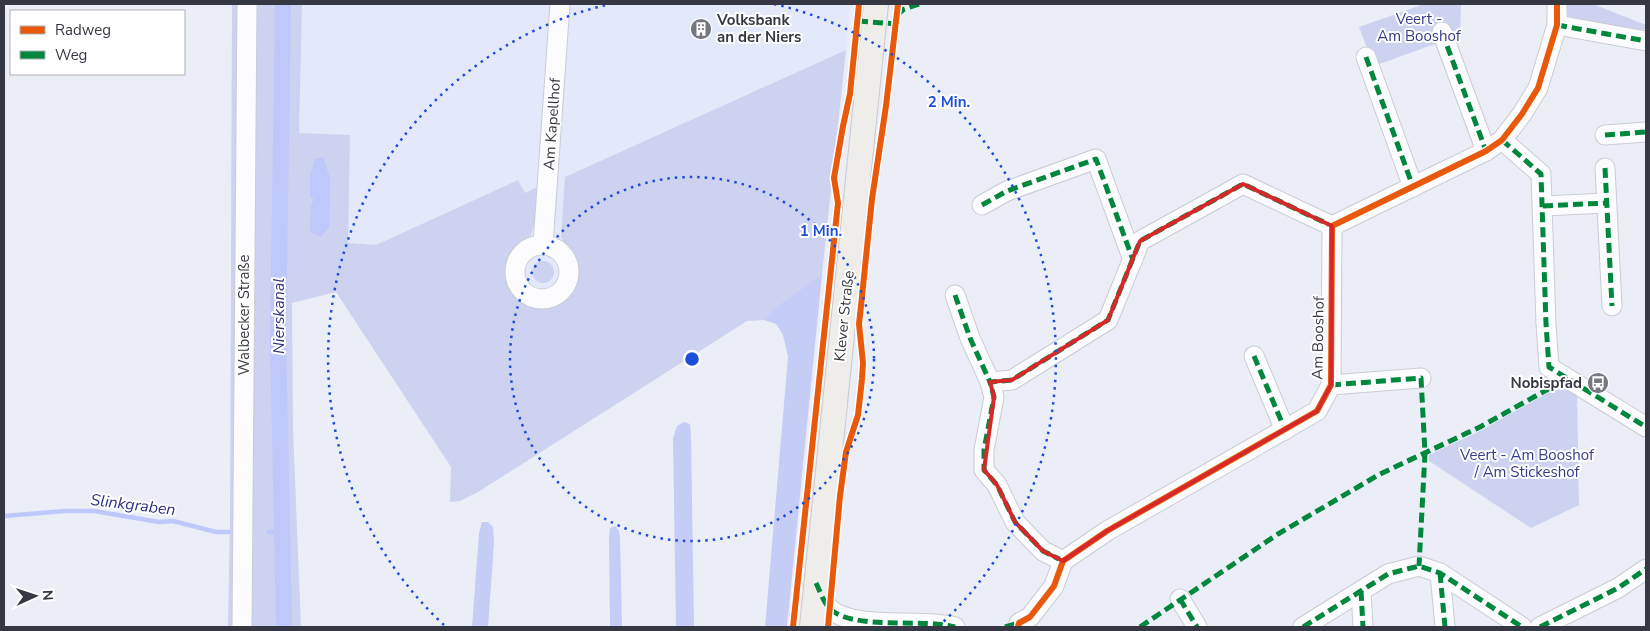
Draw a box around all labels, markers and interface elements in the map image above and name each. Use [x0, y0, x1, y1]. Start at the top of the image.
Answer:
park label: Veert - Am Booshof [1377, 9, 1462, 46]
legend [10, 10, 185, 75]
place label: Volksbank an der Niers [716, 10, 801, 47]
building icon: Volksbank an der Niers [689, 17, 713, 41]
text: Radweg [55, 20, 111, 40]
text: Weg [55, 45, 87, 65]
street label: Am Kapellhof [539, 76, 565, 171]
text: 2 Min. [928, 92, 970, 112]
text: 1 Min. [800, 221, 842, 241]
street label: Walbecker Straße [234, 254, 254, 376]
street label: Klever Straße [829, 270, 859, 362]
water label: Nierskanal [268, 278, 290, 354]
street label: Am Booshof [1307, 295, 1329, 380]
centre of rings [683, 350, 701, 368]
bus stop icon: Nobispfad [1586, 371, 1610, 395]
place label: Nobispfad [1510, 373, 1582, 393]
park label: Veert - Am Booshof / Am Stickeshof [1459, 445, 1595, 482]
water label: Slinkgraben [89, 489, 177, 521]
north arrow [10, 571, 60, 621]
text: N [38, 590, 57, 601]

